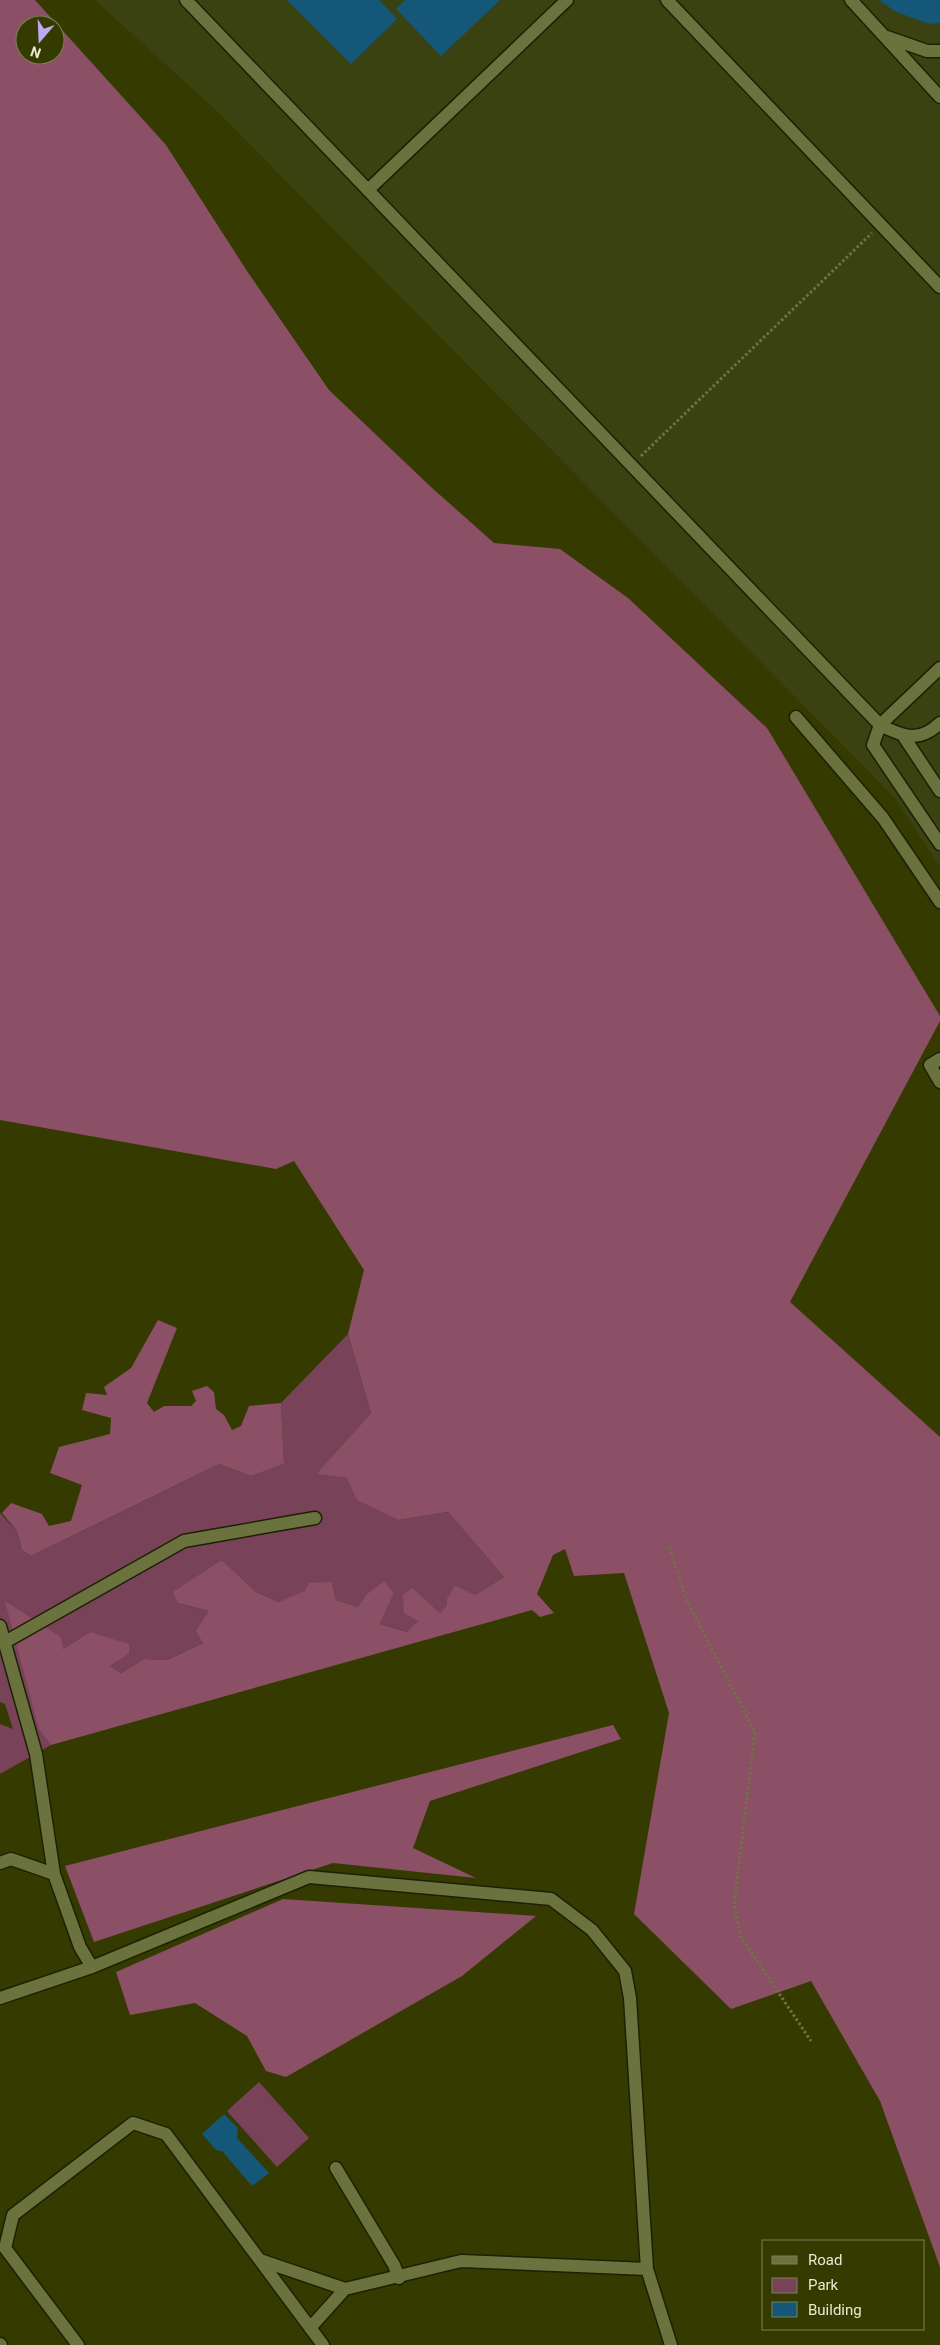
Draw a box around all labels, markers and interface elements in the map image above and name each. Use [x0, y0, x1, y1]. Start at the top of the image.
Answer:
north arrow [15, 15, 65, 65]
text: N [28, 43, 43, 61]
legend [762, 2240, 925, 2330]
text: Road [808, 2251, 842, 2269]
text: Park [808, 2276, 839, 2294]
text: Building [808, 2301, 862, 2319]

